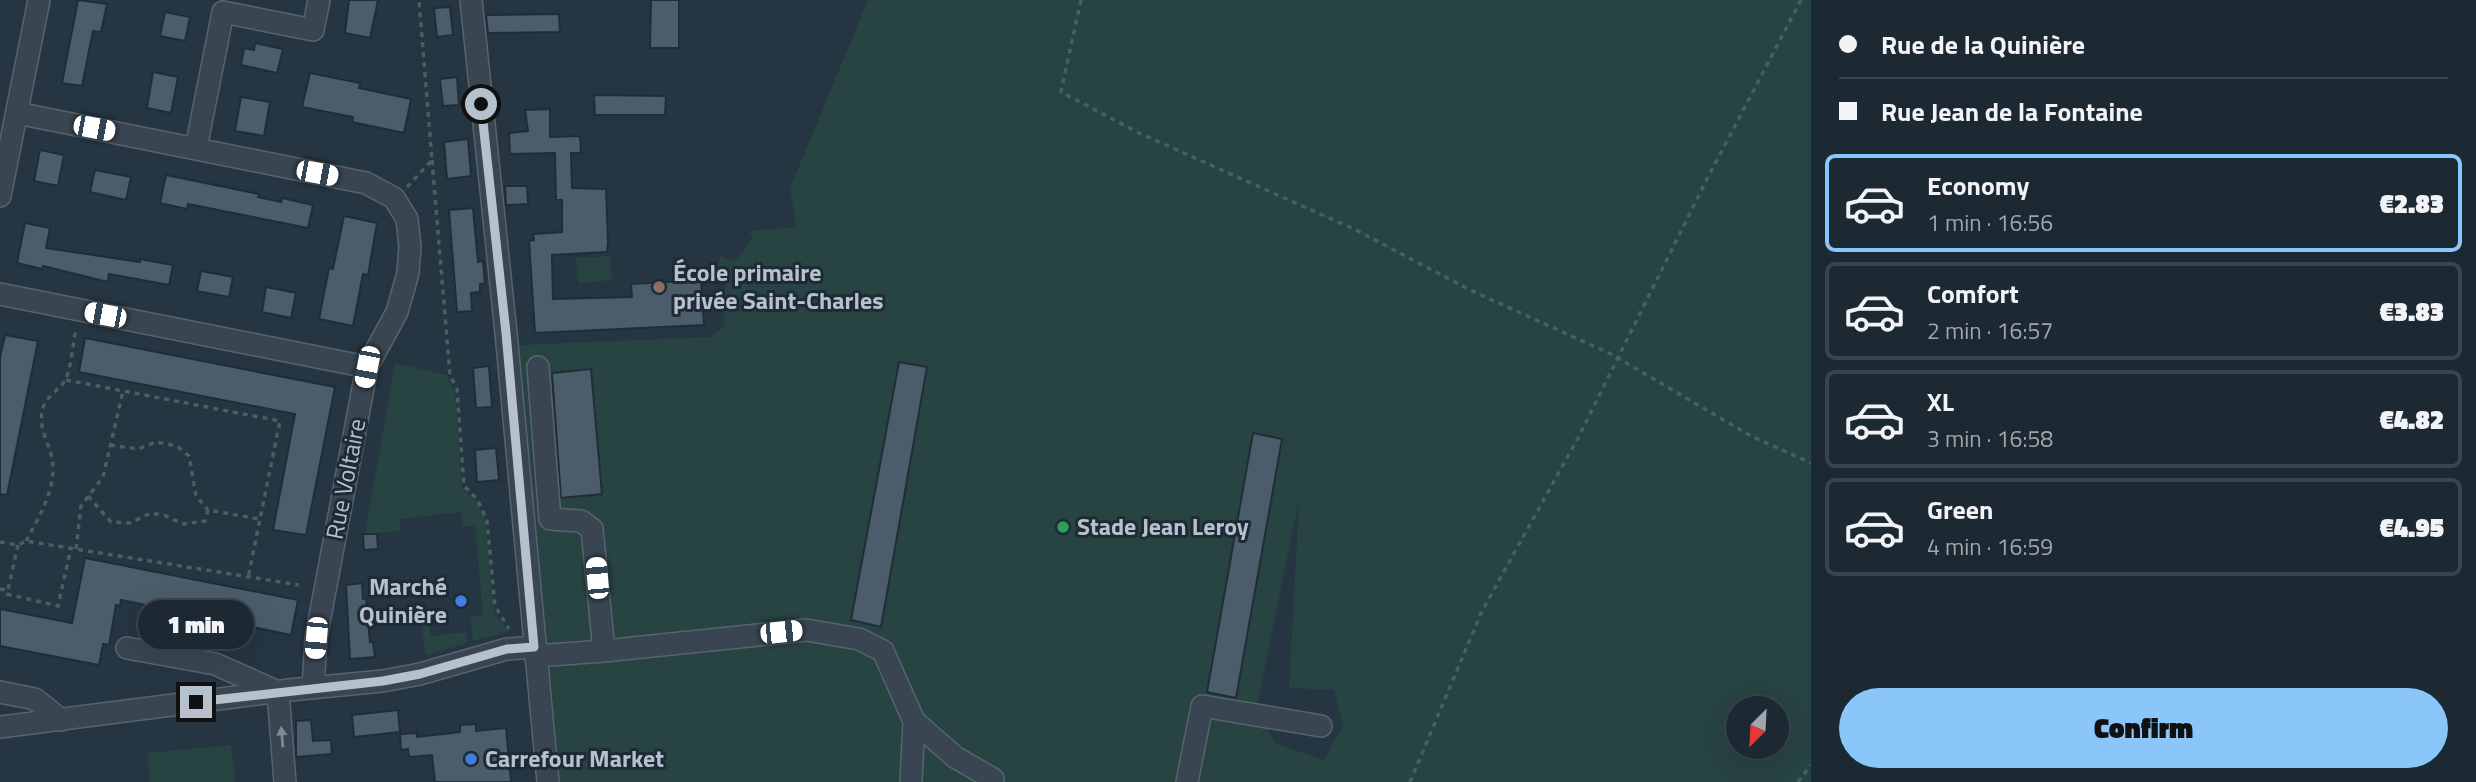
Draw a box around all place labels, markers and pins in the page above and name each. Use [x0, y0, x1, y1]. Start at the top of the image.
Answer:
place label: École primaire privée Saint-Charles [673, 254, 884, 318]
marker: École primaire privée Saint-Charles [651, 279, 667, 295]
place label: Stade Jean Leroy [1077, 508, 1249, 544]
marker: Stade Jean Leroy [1055, 519, 1071, 535]
place label: Marché Quinière [359, 568, 447, 632]
marker: Marché Quinière [453, 593, 469, 609]
place label: Carrefour Market [485, 740, 664, 776]
marker: Carrefour Market [463, 751, 479, 767]

